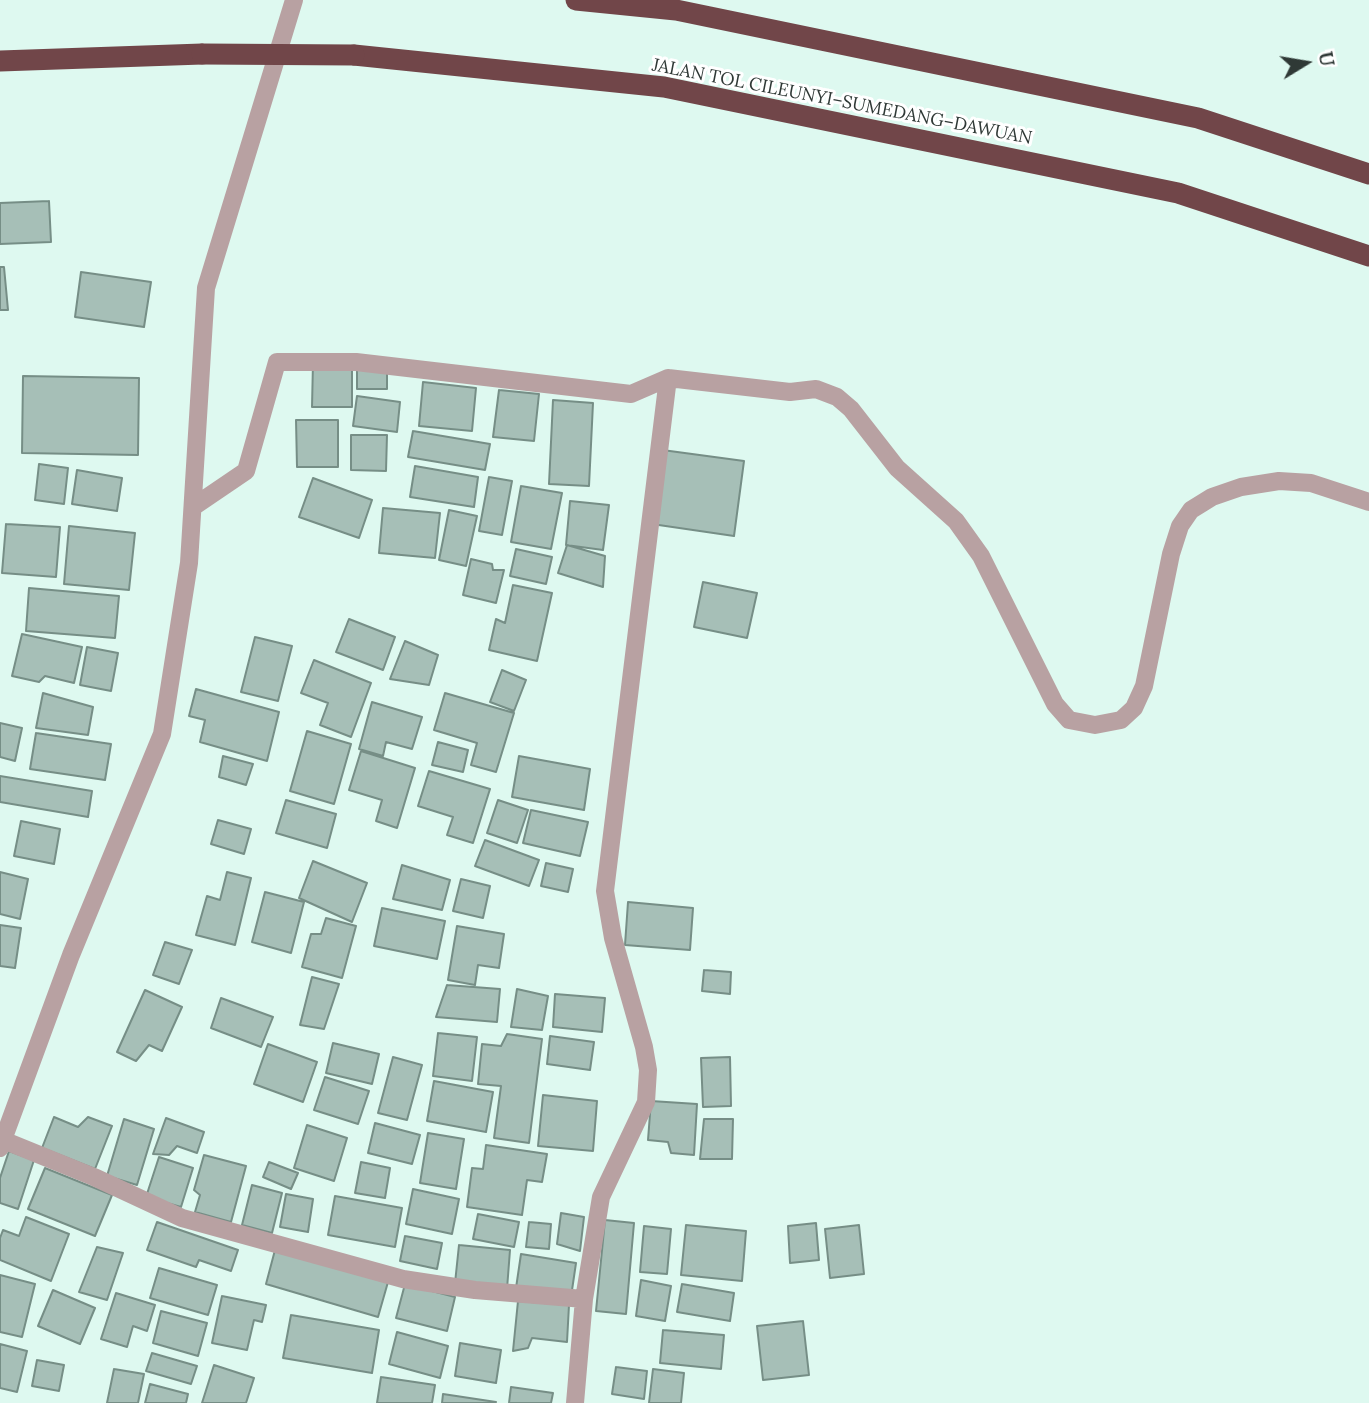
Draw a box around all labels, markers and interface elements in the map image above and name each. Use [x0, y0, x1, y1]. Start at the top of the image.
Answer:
north arrow [1271, 28, 1341, 98]
text: U [1313, 50, 1340, 68]
street label: JALAN TOL CILEUNYI–SUMEDANG–DAWUAN [650, 55, 1034, 149]

